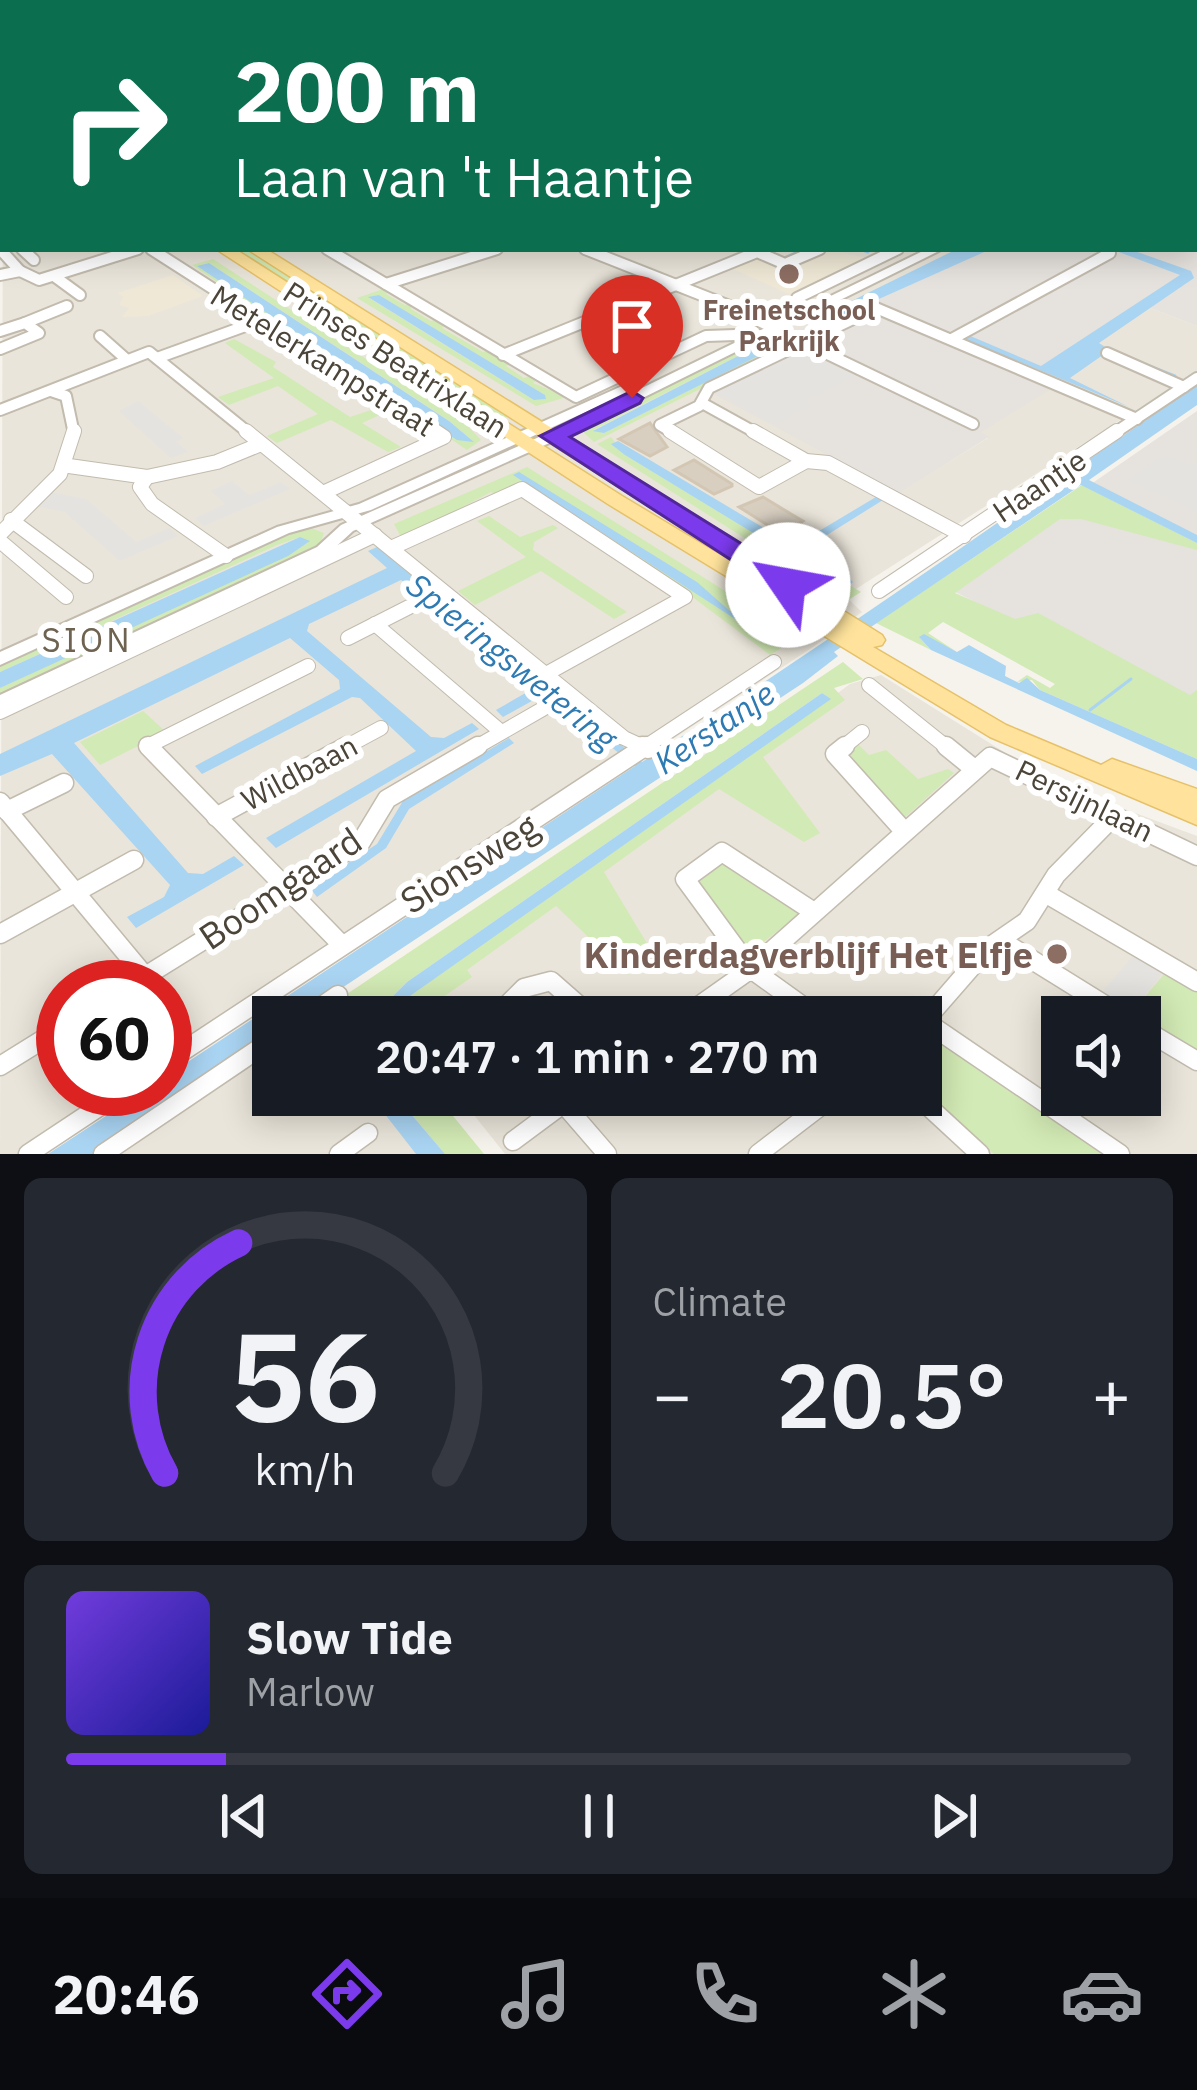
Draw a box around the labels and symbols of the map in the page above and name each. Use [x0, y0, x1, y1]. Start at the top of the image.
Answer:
marker: Freinetschool Parkrijk [776, 261, 802, 287]
street label: Prinses Beatrixlaan [276, 272, 516, 446]
street label: Metelerkampstraat [204, 275, 442, 445]
pin [581, 275, 683, 398]
place label: Freinetschool Parkrijk [703, 292, 875, 358]
street label: Haantje [985, 440, 1093, 530]
position arrow [725, 522, 851, 648]
water label: Spieringswetering [398, 563, 627, 760]
district label: SION [41, 618, 133, 661]
water label: Kerstanje [645, 671, 783, 783]
street label: Wildbaan [234, 725, 364, 819]
street label: Persijnlaan [1010, 750, 1160, 850]
street label: Sionsweg [391, 802, 547, 924]
street label: Boomgaard [190, 816, 370, 960]
place label: Kinderdagverblijf Het Elfje [584, 931, 1033, 978]
marker: Kinderdagverblijf Het Elfje [1044, 941, 1070, 967]
speed limit sign: 60 [36, 960, 192, 1116]

